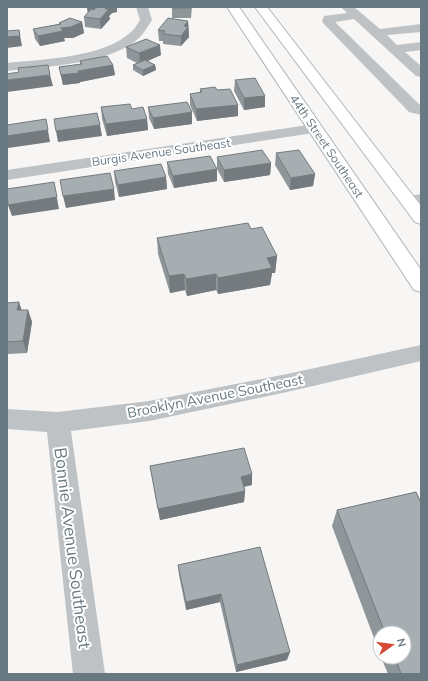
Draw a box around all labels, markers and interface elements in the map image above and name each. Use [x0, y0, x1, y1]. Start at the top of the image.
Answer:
street label: 44th Street Southeast [287, 91, 367, 201]
street label: Burgis Avenue Southeast [91, 135, 231, 169]
street label: Brooklyn Avenue Southeast [126, 370, 304, 422]
street label: Bonnie Avenue Southeast [50, 446, 96, 650]
north arrow [372, 625, 412, 665]
text: N [394, 637, 410, 648]

